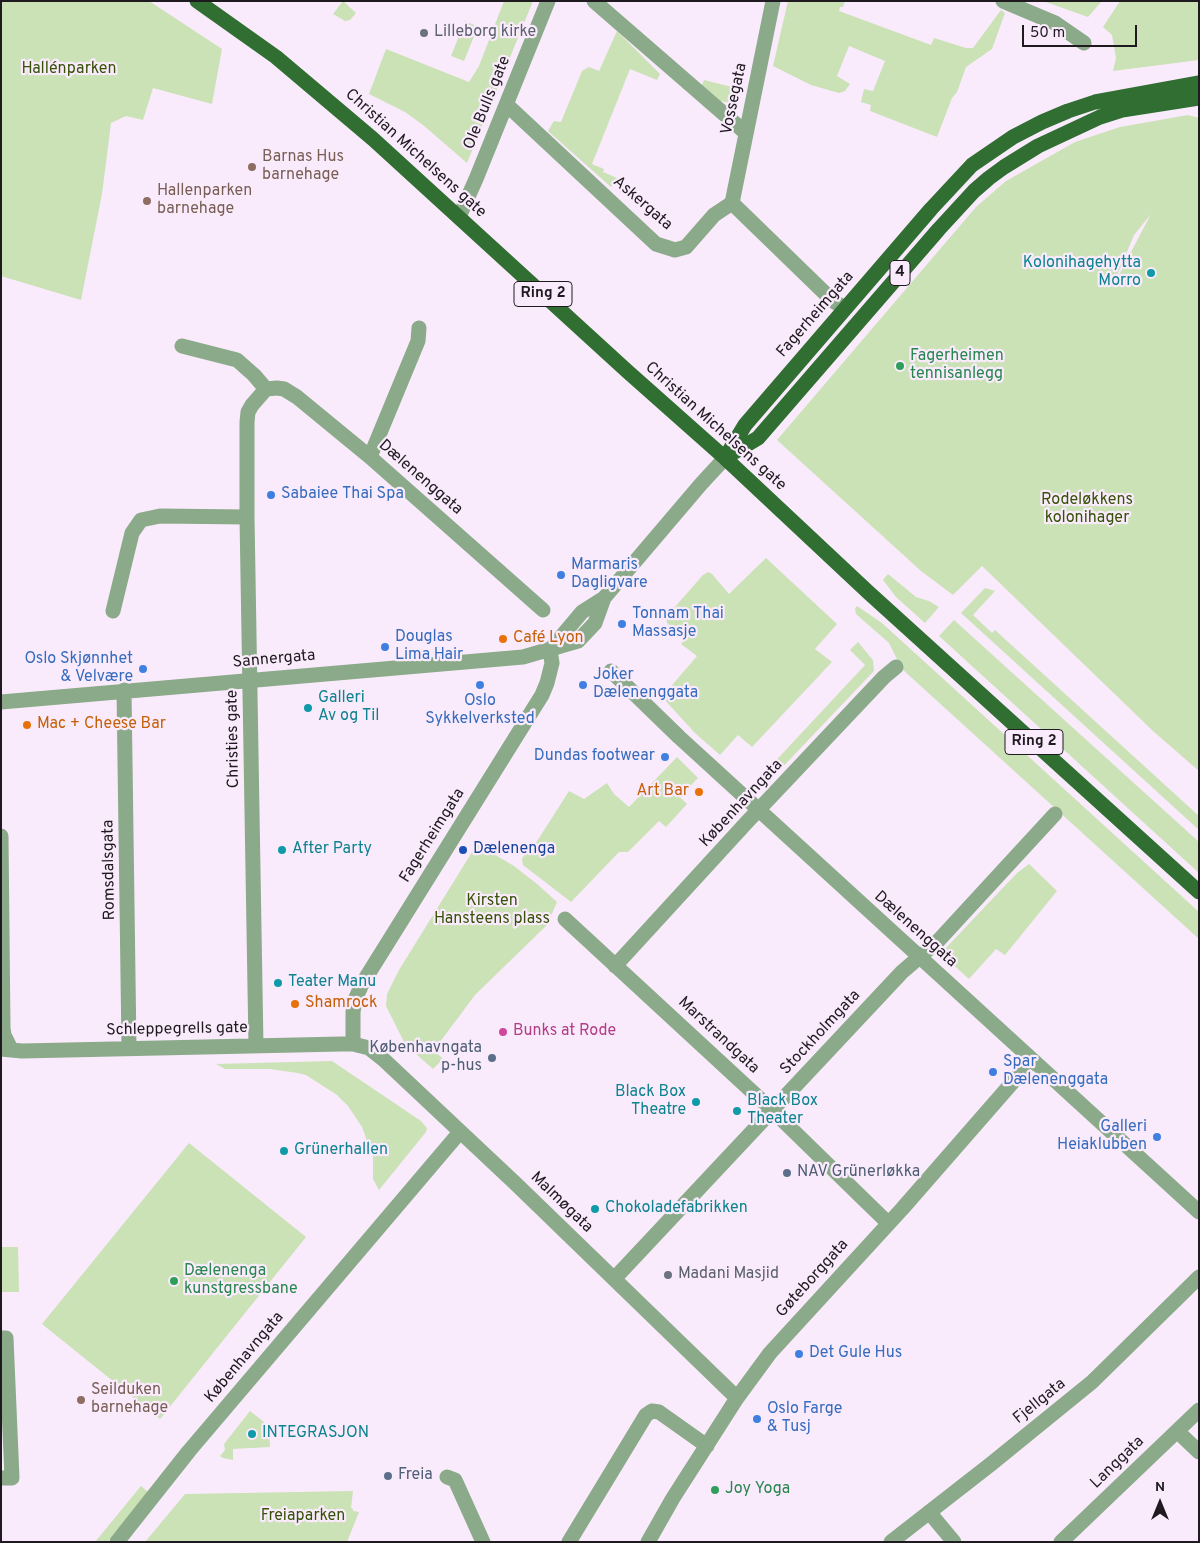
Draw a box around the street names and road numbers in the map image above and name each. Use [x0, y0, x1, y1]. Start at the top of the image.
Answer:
street label: Ole Bulls gate [461, 53, 515, 153]
street label: Vossegata [718, 61, 752, 137]
street label: Christian Michelsens gate [340, 85, 490, 223]
street label: Askergata [608, 173, 676, 235]
road number: 4 [890, 260, 910, 286]
street label: Fagerheimgata [773, 268, 859, 362]
road number: Ring 2 [514, 282, 572, 306]
street label: Christian Michelsens gate [640, 358, 790, 496]
street label: Dælenenggata [374, 436, 466, 520]
street label: Sannergata [232, 647, 316, 673]
street label: Christies gate [224, 690, 244, 788]
road number: Ring 2 [1005, 730, 1063, 754]
street label: Københavngata [697, 756, 787, 852]
street label: Fagerheimgata [396, 785, 470, 887]
street label: Romsdalsgata [100, 820, 120, 920]
street label: Dælenenggata [870, 888, 960, 972]
street label: Stockholmgata [777, 987, 865, 1079]
street label: Marstrandgata [673, 993, 763, 1079]
street label: Schleppegrells gate [106, 1019, 248, 1041]
street label: Malmøgata [526, 1168, 596, 1238]
street label: Gøteborggata [773, 1236, 853, 1322]
street label: Københavngata [201, 1309, 289, 1407]
street label: Fjellgata [1010, 1375, 1070, 1429]
street label: Langgata [1087, 1433, 1149, 1493]

